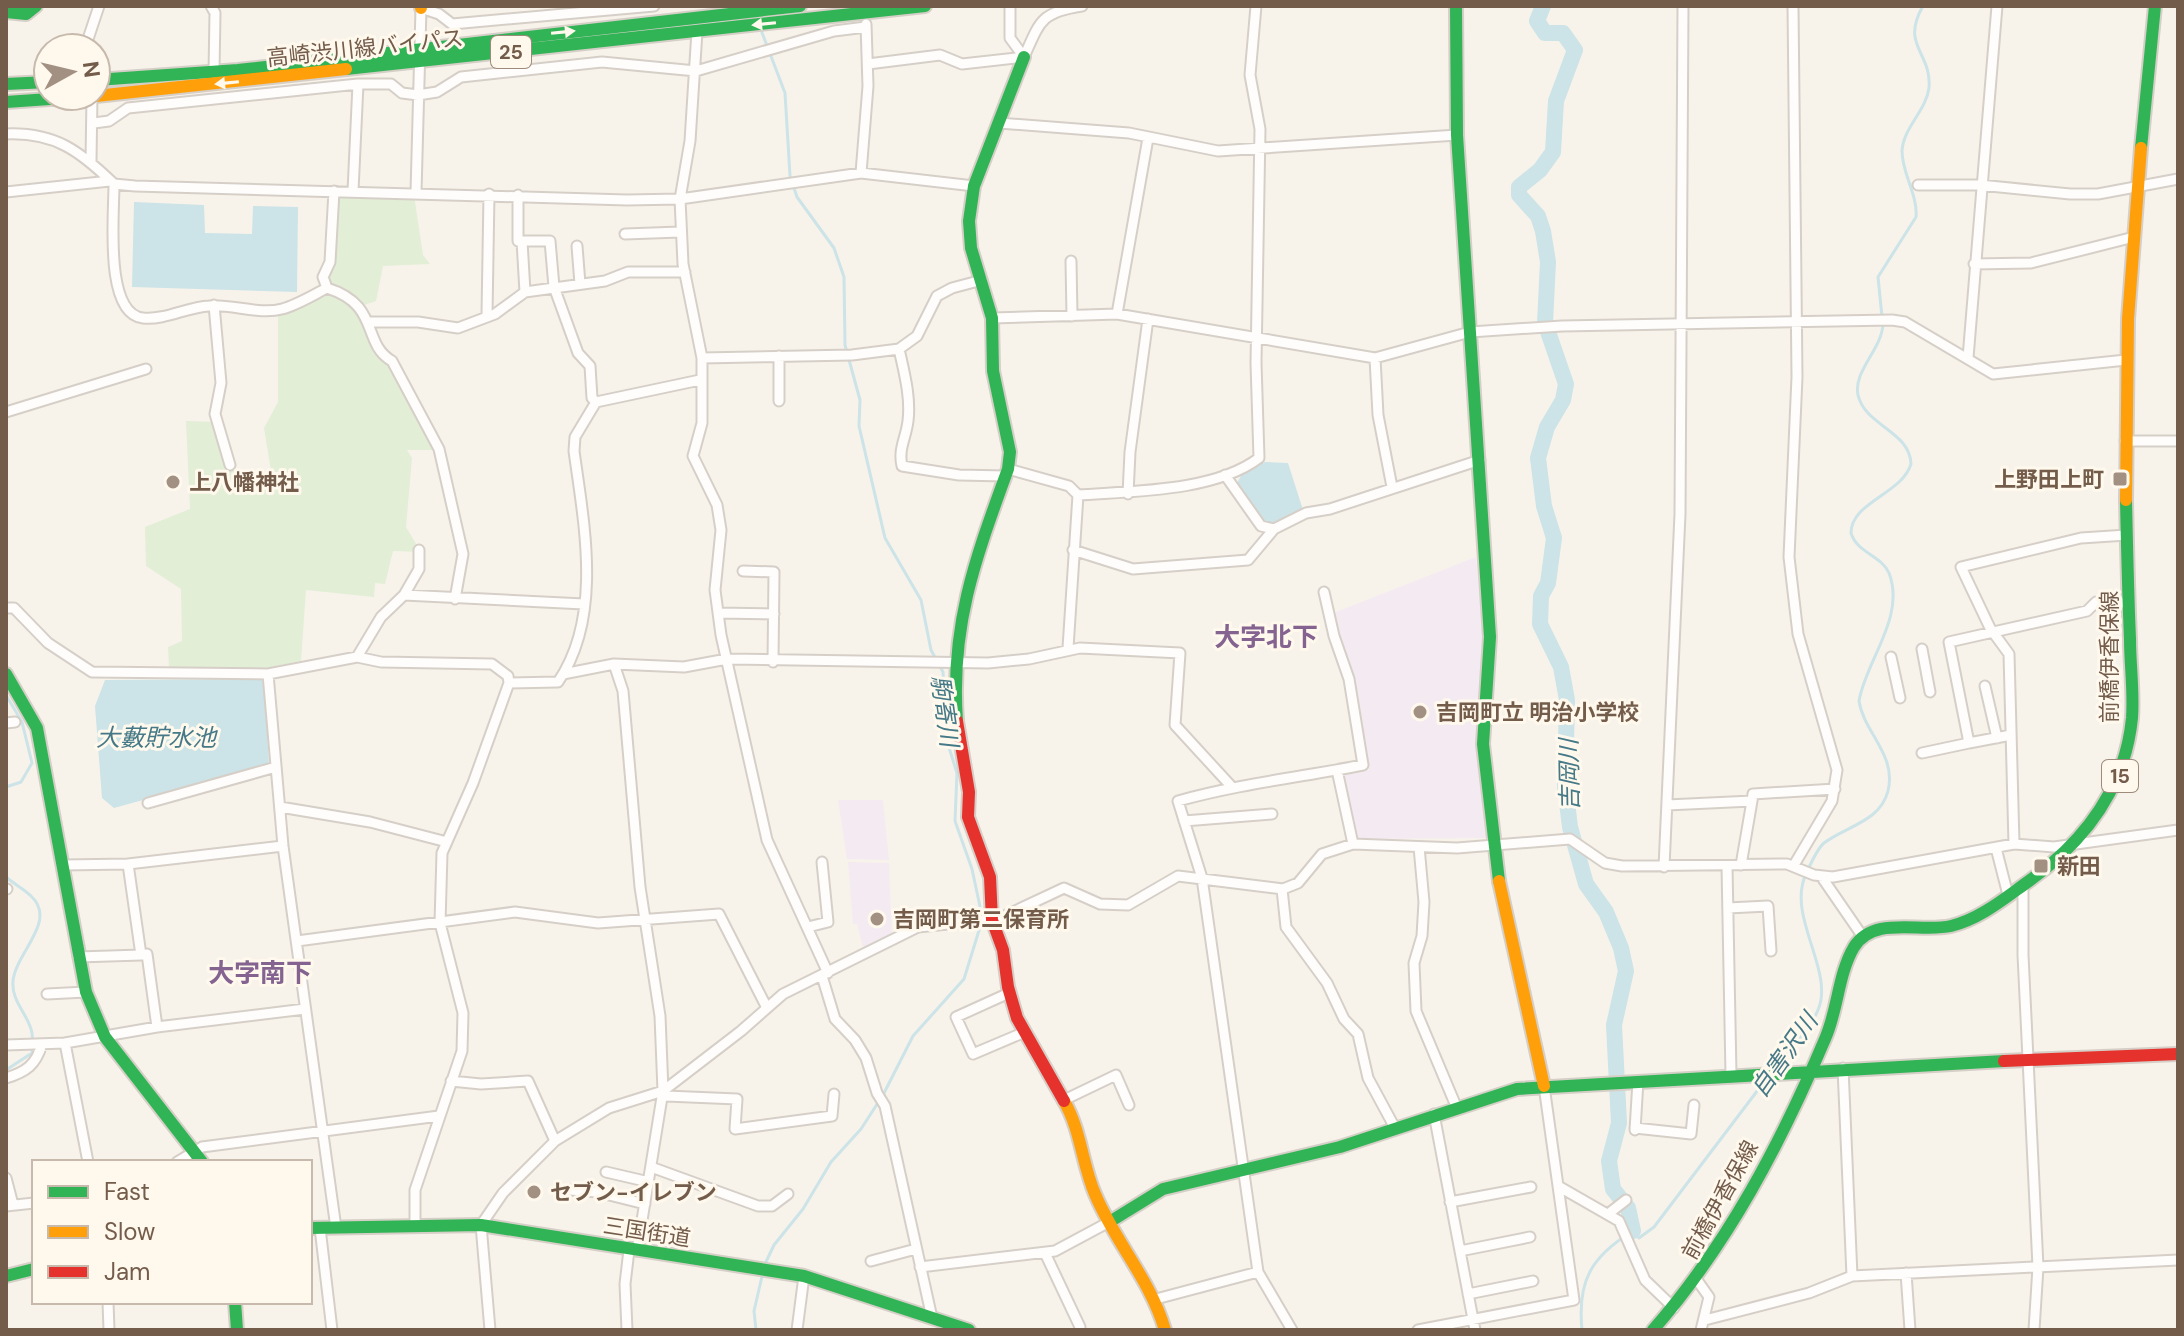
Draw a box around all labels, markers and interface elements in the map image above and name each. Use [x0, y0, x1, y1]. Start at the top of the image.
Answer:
one-way arrow [751, 18, 776, 31]
street label: 高崎渋川線バイパス [265, 23, 465, 73]
one-way arrow [551, 26, 576, 39]
north arrow [32, 32, 112, 112]
road number: 25 [491, 36, 531, 68]
text: N [76, 59, 107, 79]
one-way arrow [214, 76, 239, 89]
place label: 上野田上町 [1994, 465, 2104, 494]
place label: 上八幡神社 [189, 468, 299, 497]
marker: 上野田上町 [2111, 470, 2129, 488]
marker: 上八幡神社 [164, 473, 182, 491]
street label: 前橋伊香保線 [2095, 591, 2124, 723]
district label: 大字北下 [1214, 620, 1318, 654]
water label: 駒寄川 [925, 673, 966, 752]
place label: 吉岡町立 明治小学校 [1436, 698, 1639, 727]
marker: 吉岡町立 明治小学校 [1411, 703, 1429, 721]
water label: 大藪貯水池 [96, 722, 218, 753]
water label: 吉岡川 [1553, 736, 1585, 811]
road number: 15 [2102, 760, 2138, 792]
place label: 新田 [2057, 852, 2101, 881]
marker: 新田 [2032, 857, 2050, 875]
place label: 吉岡町第二保育所 [893, 905, 1069, 934]
marker: 吉岡町第二保育所 [868, 910, 886, 928]
district label: 大字南下 [208, 956, 312, 990]
water label: 自害沢川 [1744, 1004, 1826, 1103]
street label: 前橋伊香保線 [1675, 1135, 1765, 1265]
legend [32, 1160, 312, 1304]
text: Fast [104, 1176, 150, 1207]
place label: セブン-イレブン [550, 1178, 717, 1207]
marker: セブン-イレブン [525, 1183, 543, 1201]
street label: 三国街道 [601, 1211, 693, 1253]
text: Slow [104, 1216, 155, 1247]
text: Jam [104, 1256, 150, 1287]

